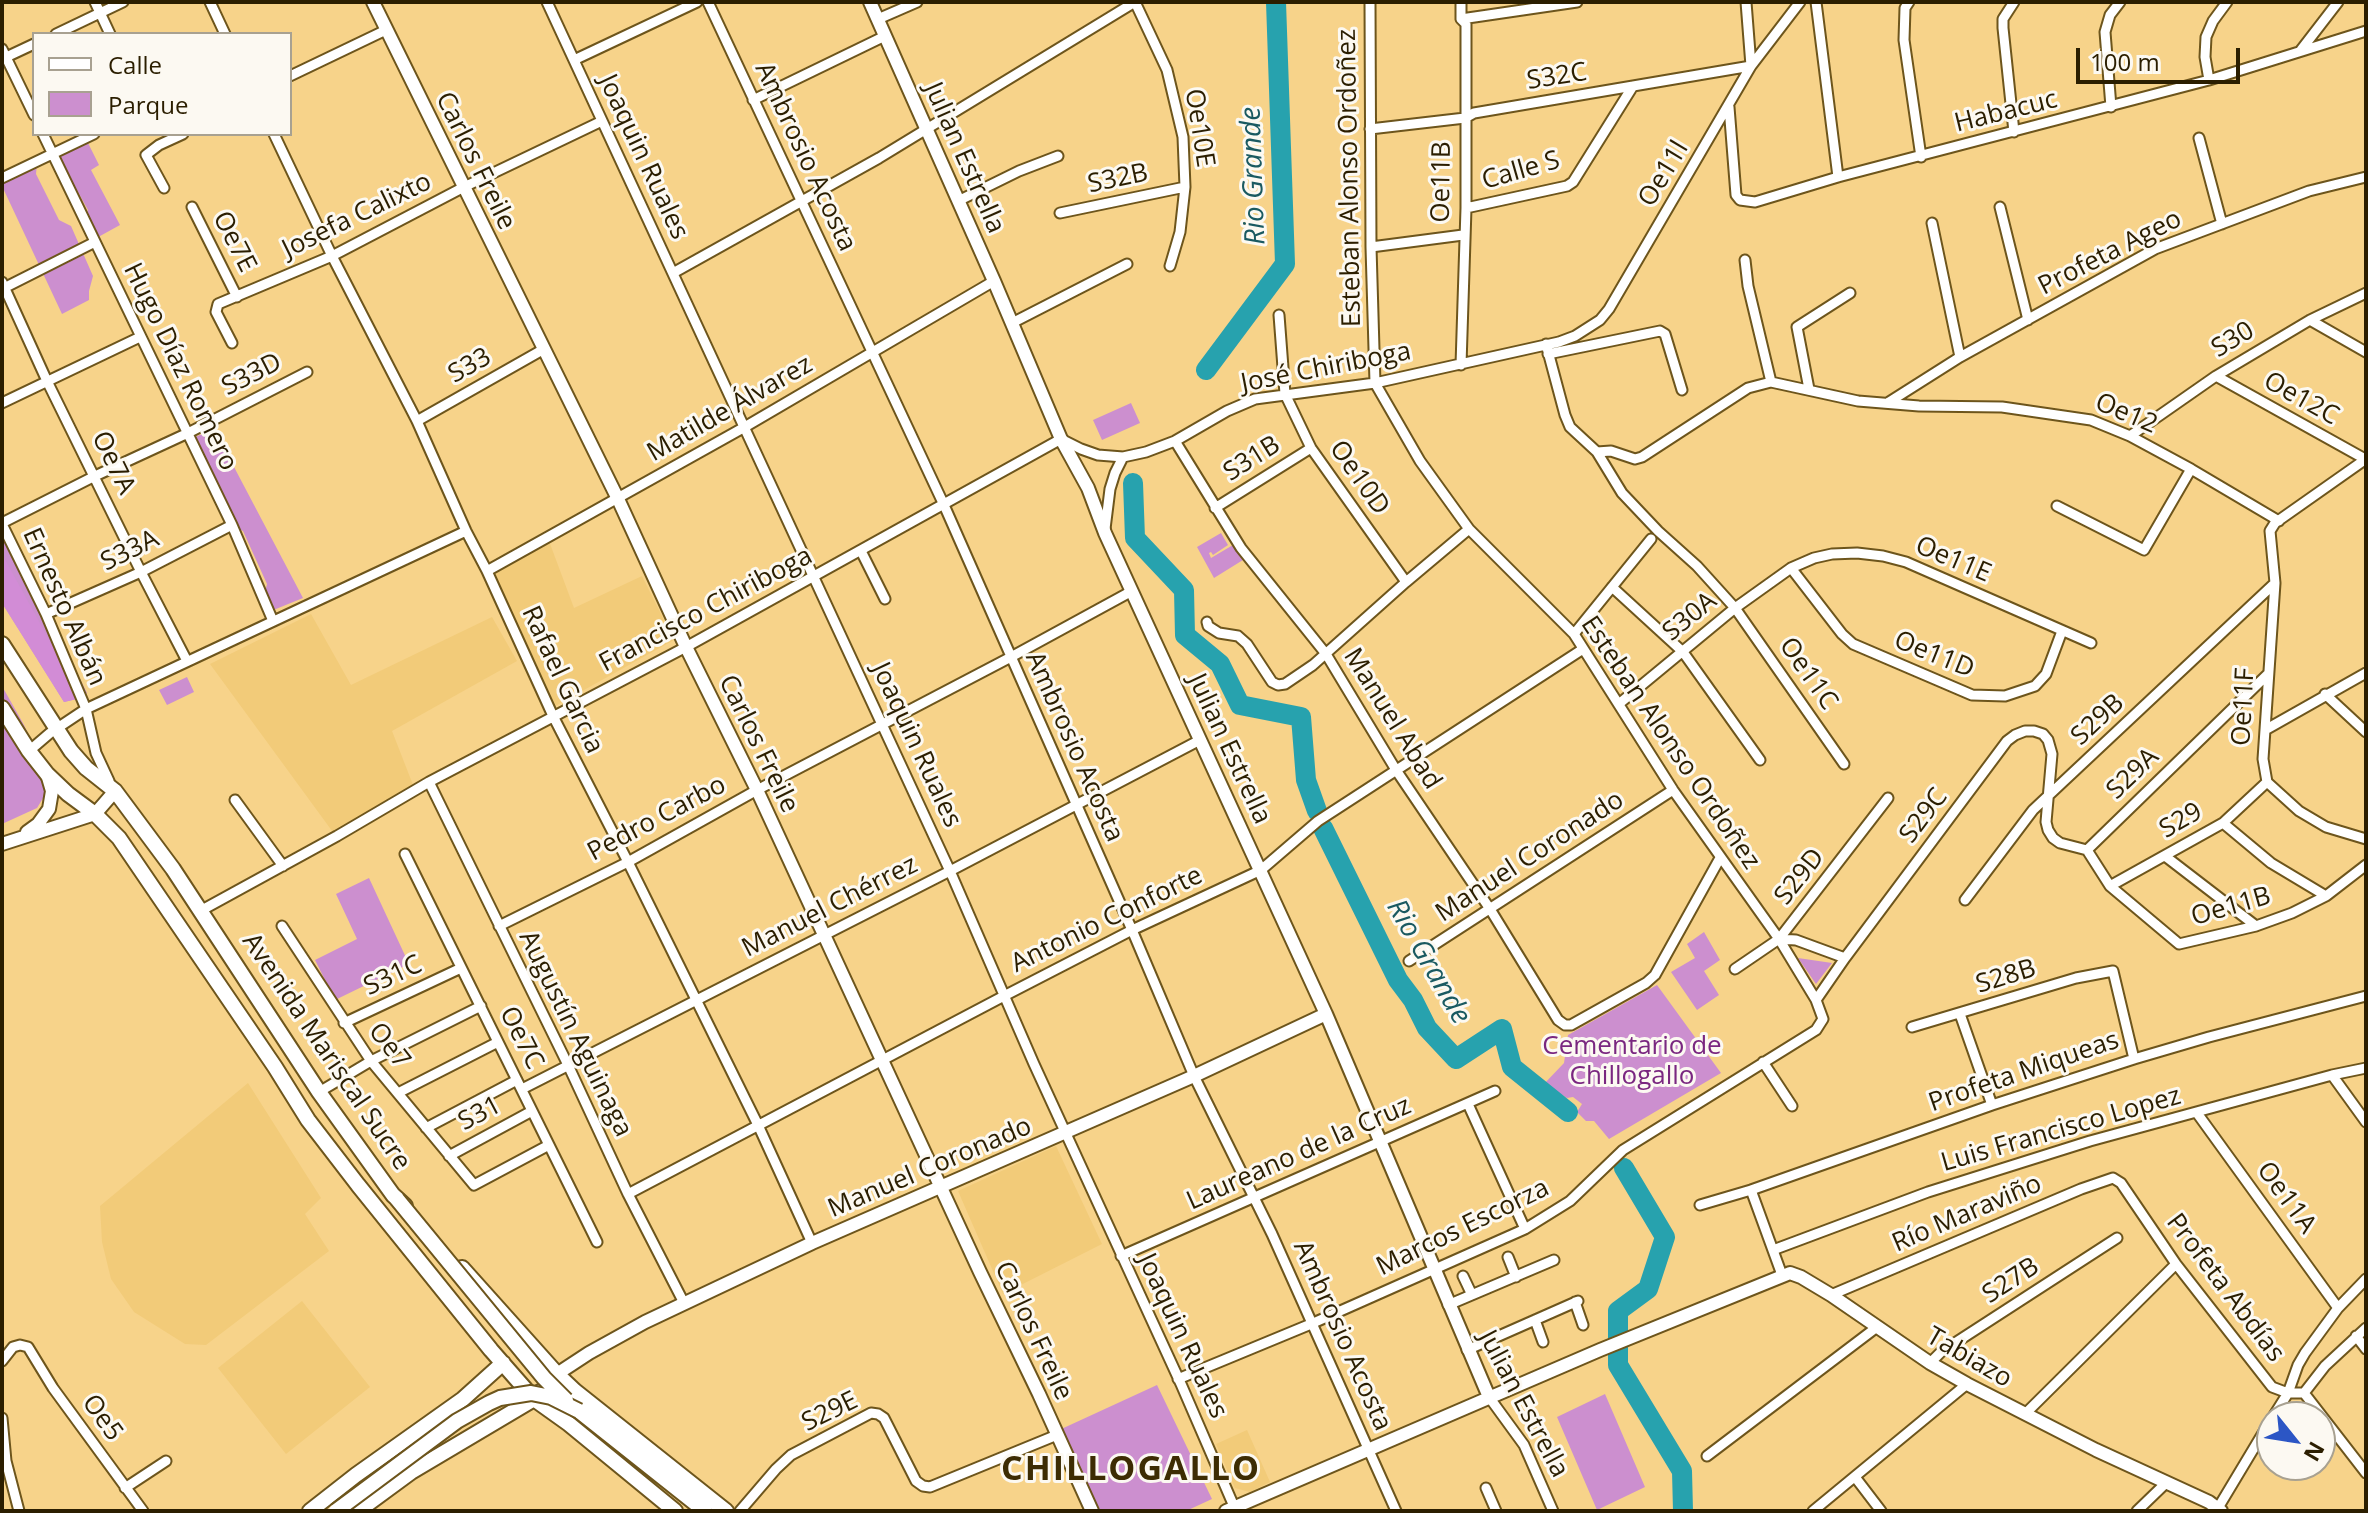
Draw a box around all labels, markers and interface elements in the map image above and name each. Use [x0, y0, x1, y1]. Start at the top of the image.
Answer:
street label: Esteban Alonso Ordoñez [1332, 29, 1368, 327]
legend [32, 32, 292, 136]
scale bar [2080, 32, 2244, 82]
text: 100 m [2090, 45, 2160, 78]
text: Calle [108, 48, 162, 81]
street label: S32C [1525, 57, 1589, 97]
street label: Ambrosio Acosta [748, 58, 862, 256]
street label: Joaquin Ruales [591, 70, 695, 244]
street label: Julian Estrella [917, 78, 1011, 238]
street label: Habacuc [1951, 84, 2061, 140]
street label: Carlos Freile [428, 87, 522, 235]
street label: Oe10E [1177, 87, 1221, 169]
text: Parque [108, 88, 188, 121]
water label: Rio Grande [1235, 106, 1273, 246]
street label: Oe11l [1632, 135, 1696, 213]
street label: Oe11B [1426, 141, 1458, 223]
street label: Calle S [1478, 145, 1564, 197]
street label: S32B [1085, 157, 1151, 201]
street label: Josefa Calixto [277, 166, 437, 266]
street label: Profeta Ageo [2033, 204, 2187, 302]
street label: Oe7E [206, 206, 262, 278]
street label: Hugo Díaz Romero [116, 258, 244, 476]
street label: S30 [2206, 315, 2260, 365]
street label: José Chiriboga [1238, 336, 1414, 400]
street label: S33 [443, 342, 497, 390]
street label: S33D [217, 347, 287, 403]
street label: Matilde Álvarez [642, 349, 818, 469]
street label: Oe12C [2258, 366, 2344, 432]
street label: Oe12 [2090, 387, 2162, 441]
street label: Oe7A [84, 426, 142, 500]
street label: S31B [1218, 430, 1286, 488]
street label: Oe10D [1322, 435, 1396, 521]
street label: Ernesto Albán [15, 523, 113, 691]
street label: S33A [96, 524, 164, 578]
street label: Oe11E [1911, 530, 1995, 590]
street label: Francisco Chiriboga [594, 541, 818, 679]
street label: S30A [1657, 586, 1723, 648]
street label: Rafael Garcia [514, 601, 610, 759]
street label: Esteban Alonso Ordoñez [1574, 611, 1766, 875]
street label: Oe11D [1889, 625, 1979, 685]
street label: Oe11C [1772, 632, 1844, 716]
street label: Manuel Abad [1336, 643, 1448, 795]
street label: Ambrosio Acosta [1018, 647, 1130, 847]
street label: Joaquin Ruales [864, 658, 968, 832]
street label: Oe11F [2226, 667, 2262, 747]
street label: Julian Estrella [1181, 669, 1277, 829]
street label: Carlos Freile [711, 670, 805, 818]
street label: S29B [2065, 688, 2131, 752]
street label: S29A [2100, 742, 2166, 806]
street label: Pedro Carbo [582, 770, 732, 868]
street label: S29C [1893, 783, 1955, 849]
street label: Manuel Coronado [1430, 785, 1630, 929]
street label: S29 [2154, 796, 2208, 846]
street label: S29D [1768, 843, 1832, 911]
street label: Manuel Chérrez [737, 849, 923, 965]
street label: Antonio Conforte [1006, 860, 1208, 980]
street label: Oe11B [2188, 881, 2274, 933]
water label: Rio Grande [1379, 894, 1477, 1030]
street label: Augustín Aguinaga [512, 926, 638, 1142]
street label: Avenida Mariscal Sucre [235, 928, 417, 1176]
street label: S31C [359, 949, 427, 1003]
street label: S28B [1972, 953, 2040, 1001]
street label: Oe7C [492, 1001, 550, 1075]
street label: Oe7 [361, 1017, 417, 1075]
street label: Profeta Miqueas [1925, 1025, 2123, 1119]
park label: Cementario de Chillogallo [1542, 1031, 1722, 1092]
street label: Luis Francisco Lopez [1938, 1081, 2184, 1179]
street label: S31 [453, 1090, 507, 1138]
street label: Laureano de la Cruz [1182, 1091, 1416, 1217]
street label: Manuel Coronado [824, 1111, 1036, 1225]
street label: Oe11A [2250, 1156, 2322, 1240]
street label: Río Maraviño [1888, 1169, 2046, 1259]
street label: Marcos Escorza [1372, 1173, 1554, 1283]
street label: Profeta Abdías [2159, 1208, 2291, 1368]
street label: Ambrosio Acosta [1286, 1236, 1398, 1436]
street label: Joaquin Ruales [1130, 1249, 1234, 1423]
street label: S27B [1977, 1251, 2045, 1311]
street label: Carlos Freile [987, 1257, 1079, 1405]
street label: Tabiazo [1921, 1321, 2017, 1395]
street label: Julian Estrella [1471, 1325, 1575, 1483]
street label: S29E [797, 1385, 863, 1439]
street label: Oe5 [75, 1389, 129, 1447]
north arrow [2256, 1401, 2336, 1481]
text: N [2298, 1437, 2333, 1467]
district label: CHILLOGALLO [1001, 1450, 1261, 1490]

